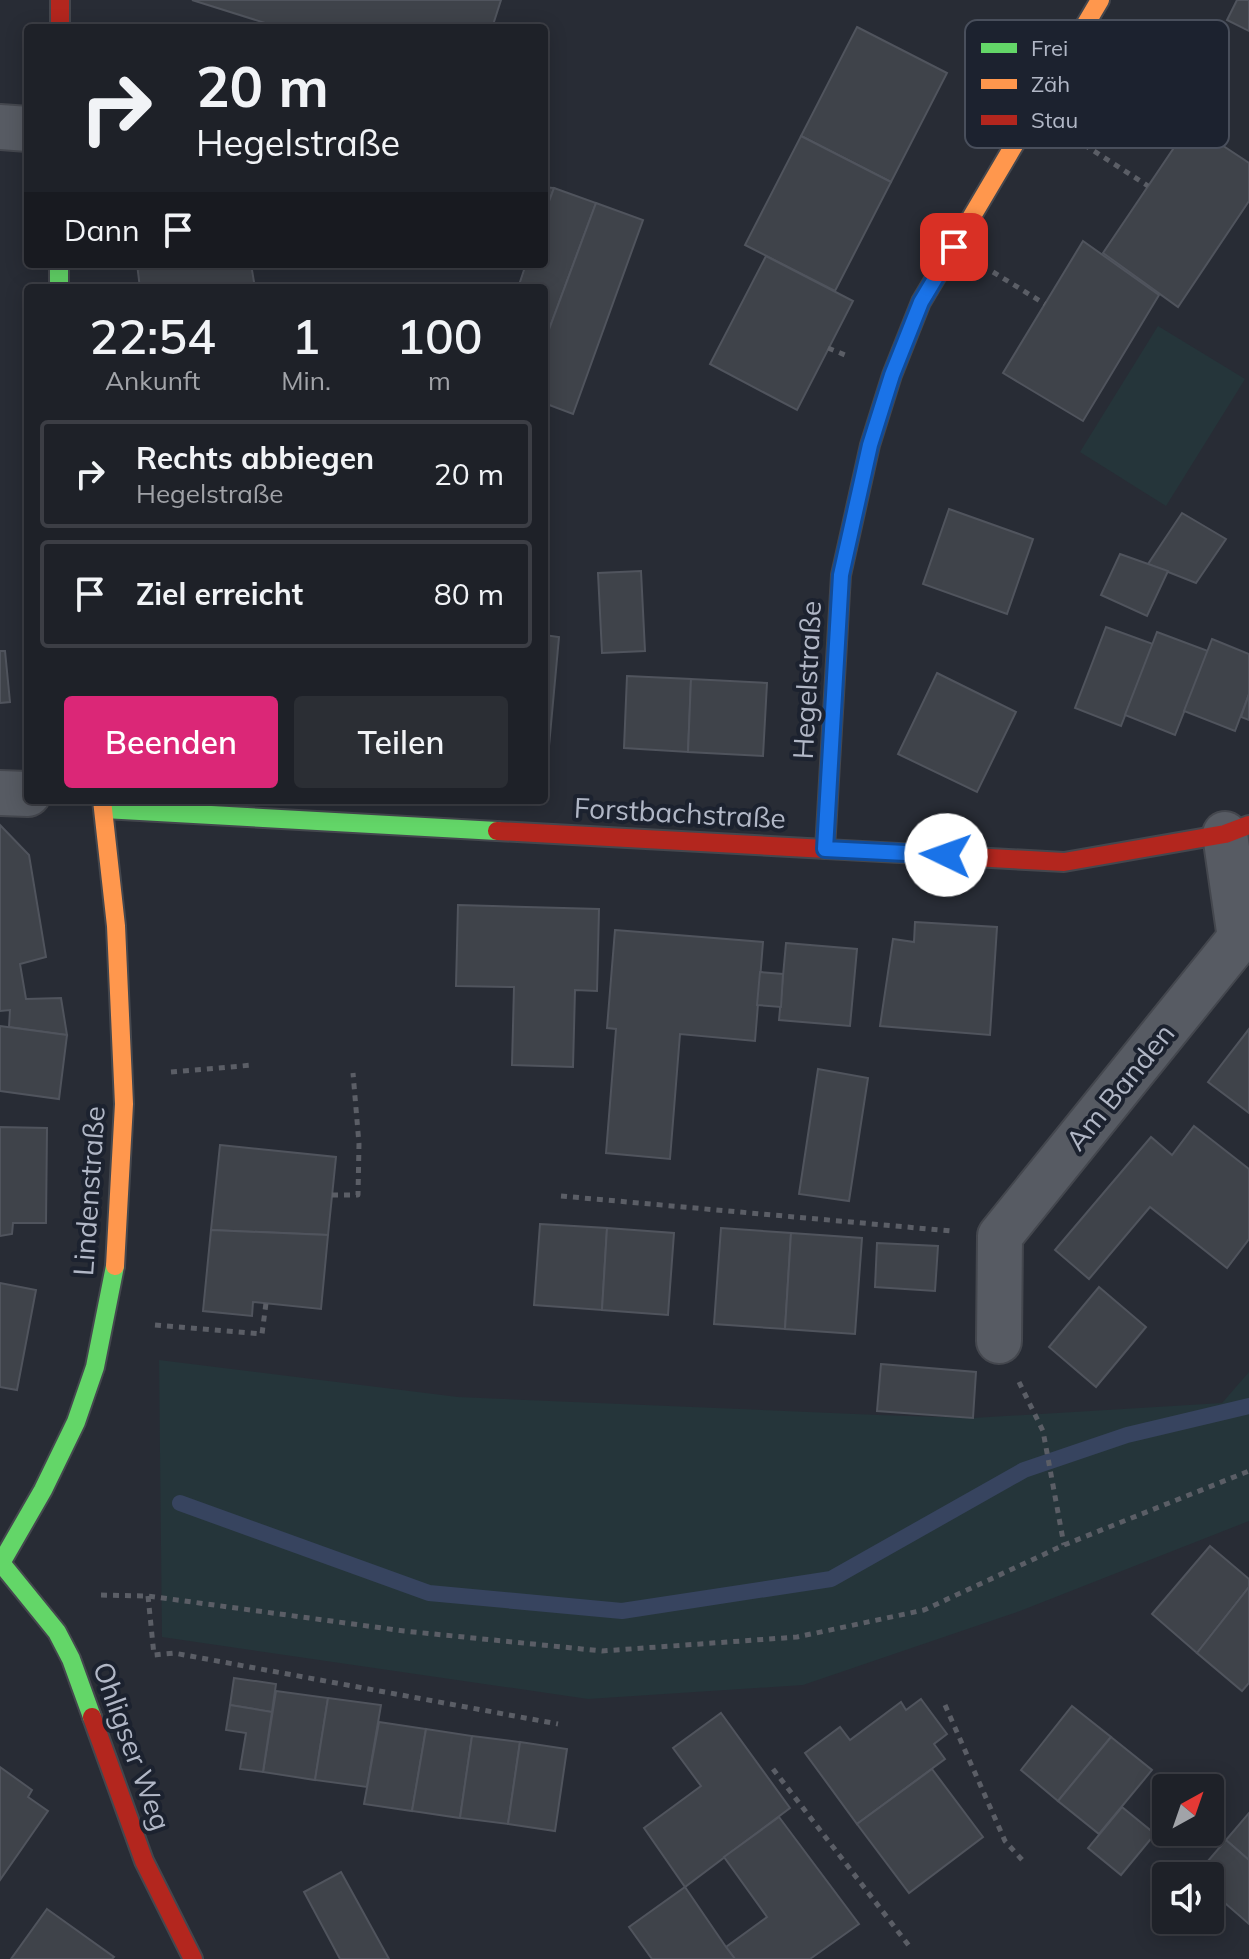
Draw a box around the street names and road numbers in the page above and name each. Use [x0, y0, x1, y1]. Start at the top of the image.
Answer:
street label: Hegelstraße [785, 600, 828, 760]
street label: Forstbachstraße [573, 789, 787, 836]
street label: Am Banden [1058, 1016, 1181, 1157]
street label: Lindenstraße [65, 1105, 112, 1277]
street label: Ohligser Weg [86, 1657, 179, 1835]

